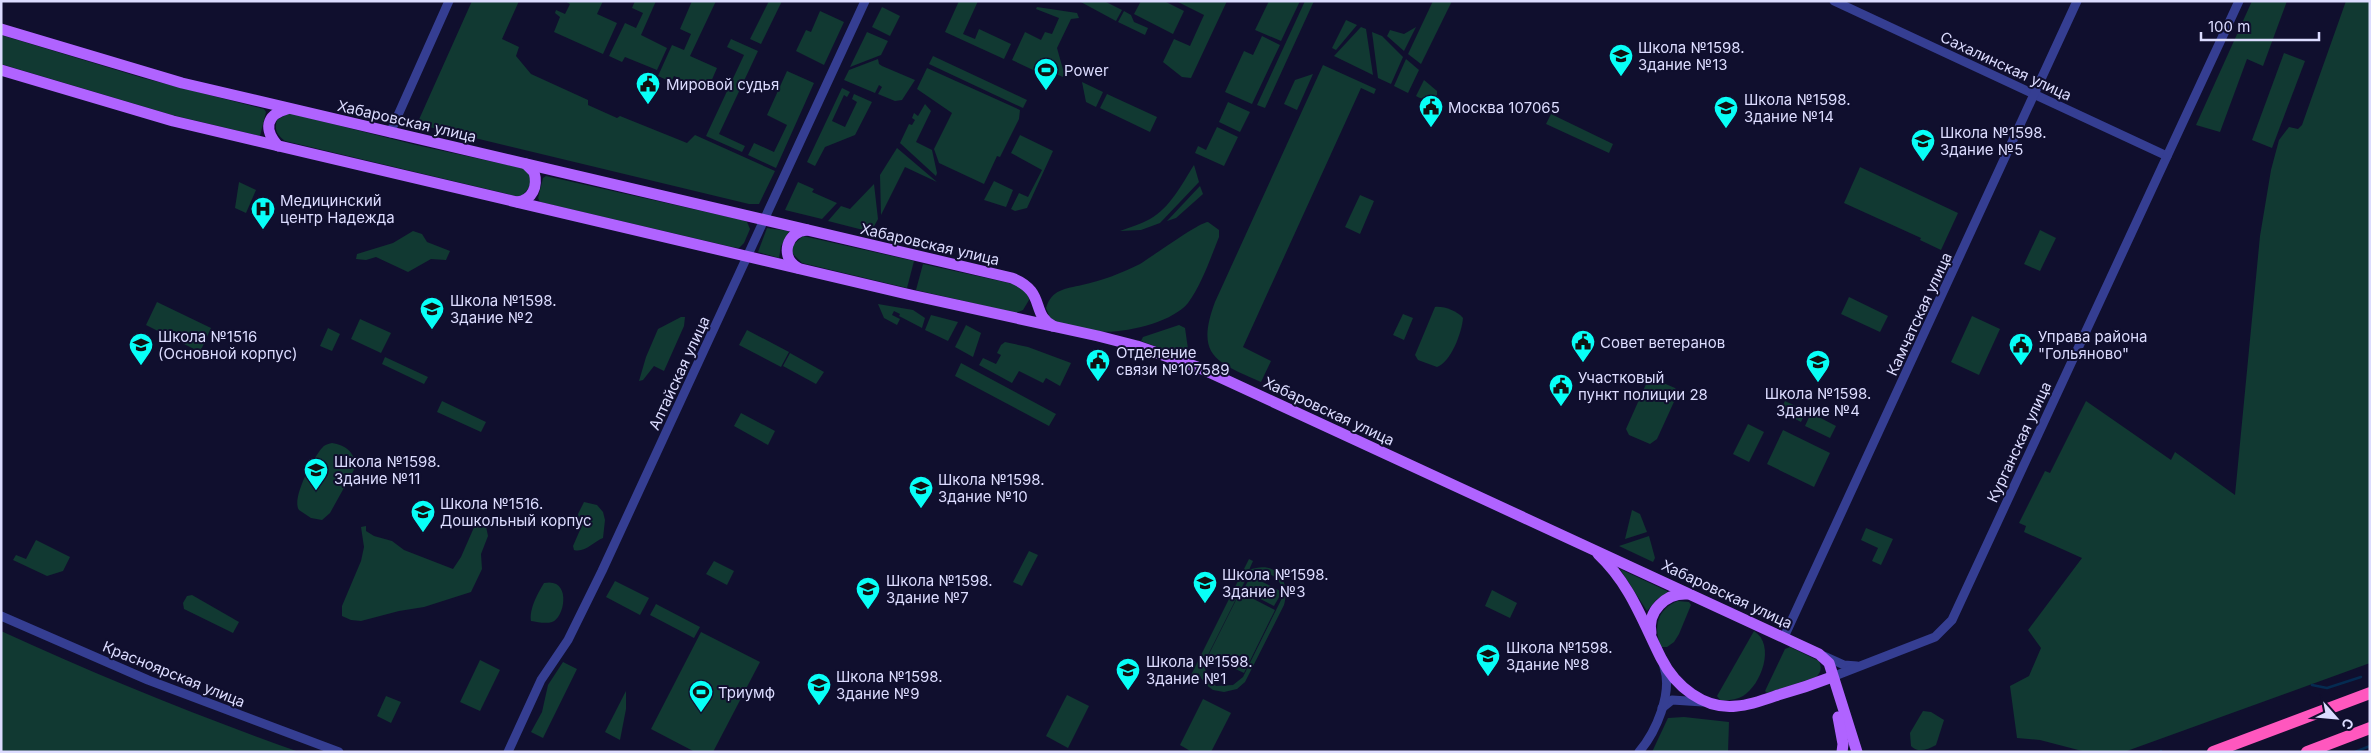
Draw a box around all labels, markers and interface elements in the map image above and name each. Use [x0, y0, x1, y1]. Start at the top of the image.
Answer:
scale bar [2201, 10, 2318, 42]
text: 100 m [2208, 17, 2250, 36]
street label: Сахалинская улица [1937, 27, 2075, 105]
place label: Школа №1598. Здание №13 [1638, 38, 1745, 74]
school or university icon: Школа №1598. Здание №13 [1608, 43, 1634, 77]
sports icon: Power [1033, 57, 1059, 91]
place label: Power [1064, 61, 1109, 80]
public building icon: Мировой судья [635, 71, 661, 105]
place label: Мировой судья [666, 75, 779, 94]
place label: Школа №1598. Здание №14 [1744, 90, 1851, 126]
public building icon: Москва 107065 [1418, 94, 1444, 128]
school or university icon: Школа №1598. Здание №14 [1713, 95, 1739, 129]
street label: Хабаровская улица [336, 96, 478, 146]
place label: Москва 107065 [1448, 98, 1560, 117]
place label: Школа №1598. Здание №5 [1940, 123, 2047, 159]
school or university icon: Школа №1598. Здание №5 [1910, 128, 1936, 162]
place label: Медицинский центр Надежда [280, 191, 395, 227]
hospital icon: Медицинский центр Надежда [250, 196, 276, 230]
street label: Хабаровская улица [859, 219, 1001, 269]
street label: Камчатская улица [1882, 249, 1956, 379]
place label: Школа №1598. Здание №2 [450, 291, 557, 327]
school or university icon: Школа №1598. Здание №2 [419, 296, 445, 330]
street label: Алтайская улица [644, 313, 714, 433]
place label: Школа №1516 (Основной корпус) [158, 327, 297, 363]
place label: Управа района "Гольяново" [2038, 327, 2147, 363]
public building icon: Совет ветеранов [1570, 329, 1596, 363]
school or university icon: Школа №1516 (Основной корпус) [128, 332, 154, 366]
public building icon: Управа района "Гольяново" [2008, 332, 2034, 366]
place label: Совет ветеранов [1600, 333, 1725, 352]
place label: Отделение связи №107589 [1116, 343, 1230, 379]
public building icon: Отделение связи №107589 [1085, 348, 1111, 382]
school or university icon: Школа №1598. Здание №4 [1805, 349, 1831, 383]
place label: Участковый пункт полиции 28 [1578, 368, 1708, 404]
street label: Хабаровская улица [1261, 372, 1397, 450]
public building icon: Участковый пункт полиции 28 [1548, 373, 1574, 407]
street label: Курганская улица [1983, 379, 2055, 505]
place label: Школа №1598. Здание №4 [1765, 384, 1871, 420]
place label: Школа №1598. Здание №11 [334, 452, 441, 488]
school or university icon: Школа №1598. Здание №11 [303, 457, 329, 491]
place label: Школа №1598. Здание №10 [938, 470, 1045, 506]
school or university icon: Школа №1598. Здание №10 [908, 475, 934, 509]
place label: Школа №1516. Дошкольный корпус [440, 494, 592, 530]
school or university icon: Школа №1516. Дошкольный корпус [410, 499, 436, 533]
street label: Хабаровская улица [1659, 555, 1795, 633]
place label: Школа №1598. Здание №3 [1222, 565, 1329, 601]
school or university icon: Школа №1598. Здание №3 [1192, 570, 1218, 604]
place label: Школа №1598. Здание №7 [886, 571, 993, 607]
school or university icon: Школа №1598. Здание №7 [855, 576, 881, 610]
street label: Красноярская улица [100, 637, 248, 711]
place label: Школа №1598. Здание №8 [1506, 638, 1613, 674]
school or university icon: Школа №1598. Здание №8 [1475, 643, 1501, 677]
place label: Школа №1598. Здание №1 [1146, 652, 1253, 688]
school or university icon: Школа №1598. Здание №1 [1115, 657, 1141, 691]
place label: Школа №1598. Здание №9 [836, 667, 943, 703]
school or university icon: Школа №1598. Здание №9 [806, 672, 832, 706]
sports icon: Триумф [688, 679, 714, 713]
place label: Триумф [718, 683, 775, 702]
north arrow [2311, 693, 2361, 743]
text: С [2338, 716, 2358, 733]

